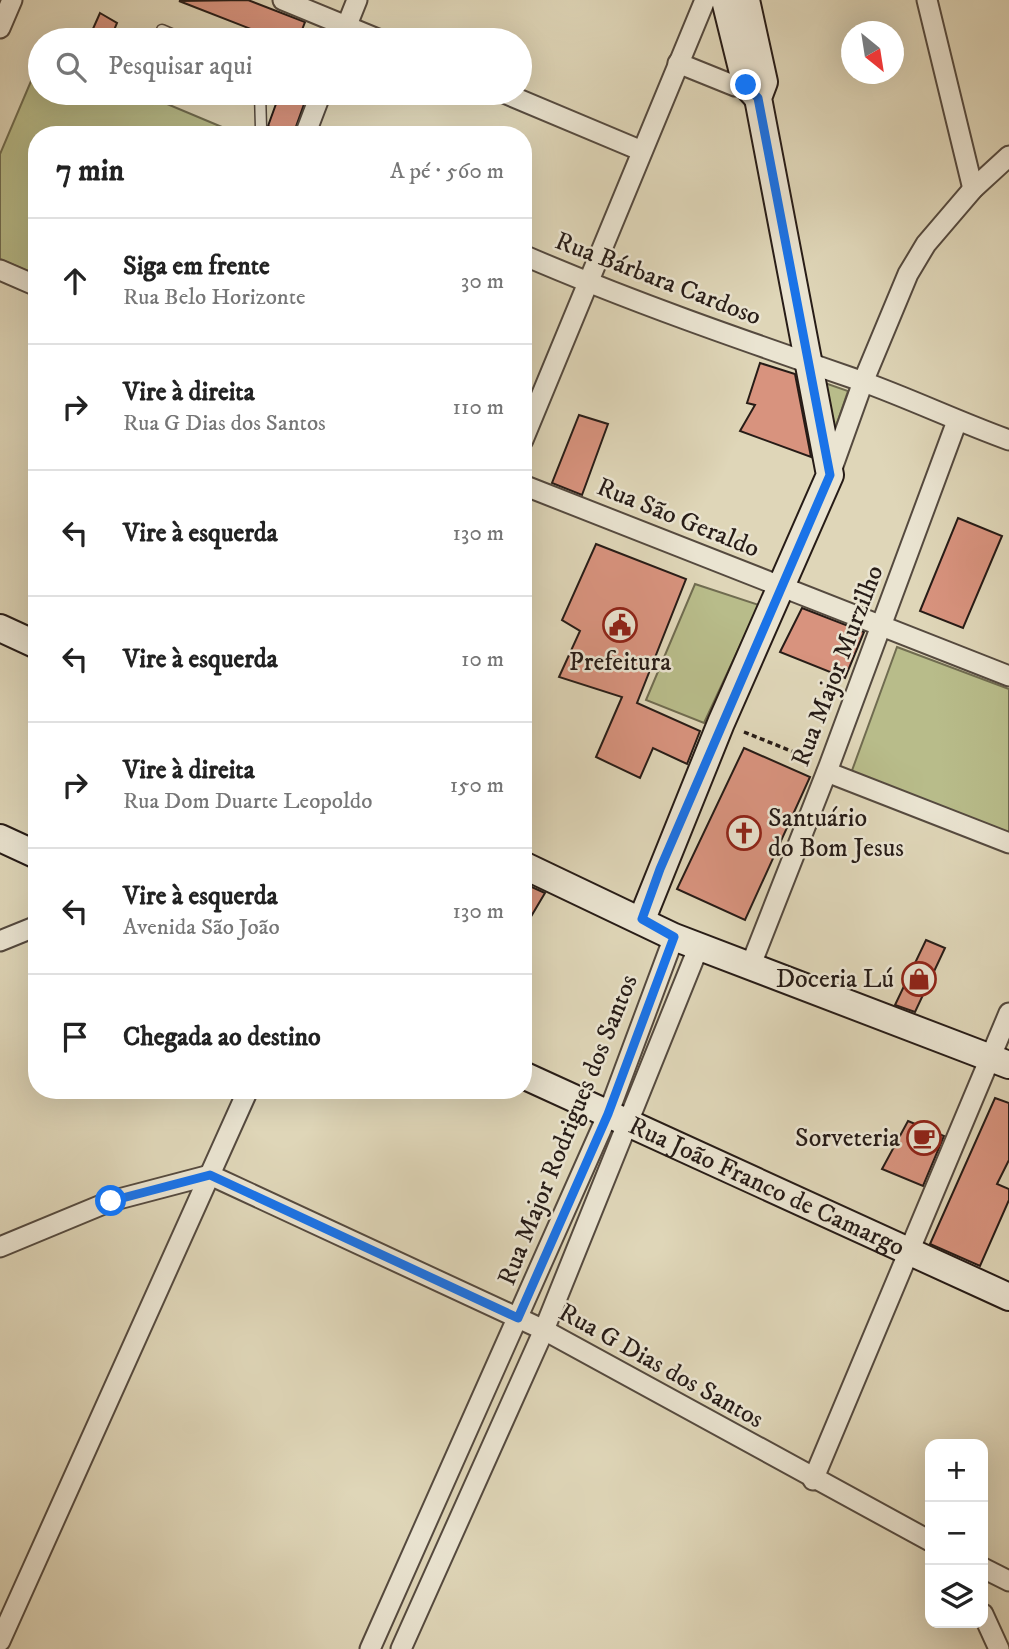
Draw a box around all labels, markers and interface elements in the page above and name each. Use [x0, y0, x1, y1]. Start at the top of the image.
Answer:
north arrow [841, 21, 904, 84]
search box [28, 28, 532, 105]
icon: search [52, 48, 90, 86]
text: Pesquisar aqui [108, 50, 252, 83]
route end [730, 69, 761, 100]
text: 7 min [56, 153, 124, 190]
text: A pé · 560 m [390, 157, 504, 186]
street label: Rua Bárbara Cardoso [550, 225, 766, 333]
text: Siga em frente [123, 250, 270, 283]
icon: ahead [56, 262, 94, 300]
text: 30 m [461, 267, 504, 296]
text: Rua Belo Horizonte [123, 283, 306, 312]
text: Vire à direita [123, 376, 255, 409]
icon: right [56, 388, 94, 426]
text: 110 m [453, 393, 504, 422]
text: Rua G Dias dos Santos [123, 409, 326, 438]
street label: Rua São Geraldo [592, 470, 764, 566]
icon: left [56, 514, 94, 552]
text: Vire à esquerda [123, 517, 278, 550]
text: 130 m [452, 519, 504, 548]
street label: Rua Major Murzilho [784, 561, 892, 771]
public building icon: Prefeitura [601, 606, 639, 644]
icon: left [56, 640, 94, 678]
text: Vire à esquerda [123, 643, 278, 676]
text: 10 m [461, 645, 504, 674]
place label: Prefeitura [569, 646, 671, 679]
text: Vire à direita [123, 754, 255, 787]
icon: right [56, 766, 94, 804]
text: 150 m [450, 771, 504, 800]
text: Rua Dom Duarte Leopoldo [123, 787, 373, 816]
place label: Santuário do Bom Jesus [768, 802, 904, 865]
church icon: Santuário do Bom Jesus [725, 814, 763, 852]
text: Vire à esquerda [123, 880, 278, 913]
icon: left [56, 892, 94, 930]
text: 130 m [452, 897, 504, 926]
text: Avenida São João [123, 913, 280, 942]
shop icon: Doceria Lú [900, 960, 938, 998]
place label: Doceria Lú [776, 963, 894, 996]
street label: Rua Major Rodrigues dos Santos [490, 970, 646, 1290]
icon: arrive [56, 1018, 94, 1056]
text: Chegada ao destino [123, 1021, 321, 1054]
street label: Rua João Franco de Camargo [624, 1109, 910, 1264]
cafe icon: Sorveteria [905, 1119, 943, 1157]
place label: Sorveteria [795, 1122, 900, 1155]
route start [95, 1185, 126, 1216]
street label: Rua G Dias dos Santos [553, 1296, 769, 1436]
map controls [925, 1439, 988, 1628]
button: + [925, 1439, 988, 1502]
button: − [925, 1502, 988, 1565]
button: layers [925, 1565, 988, 1628]

